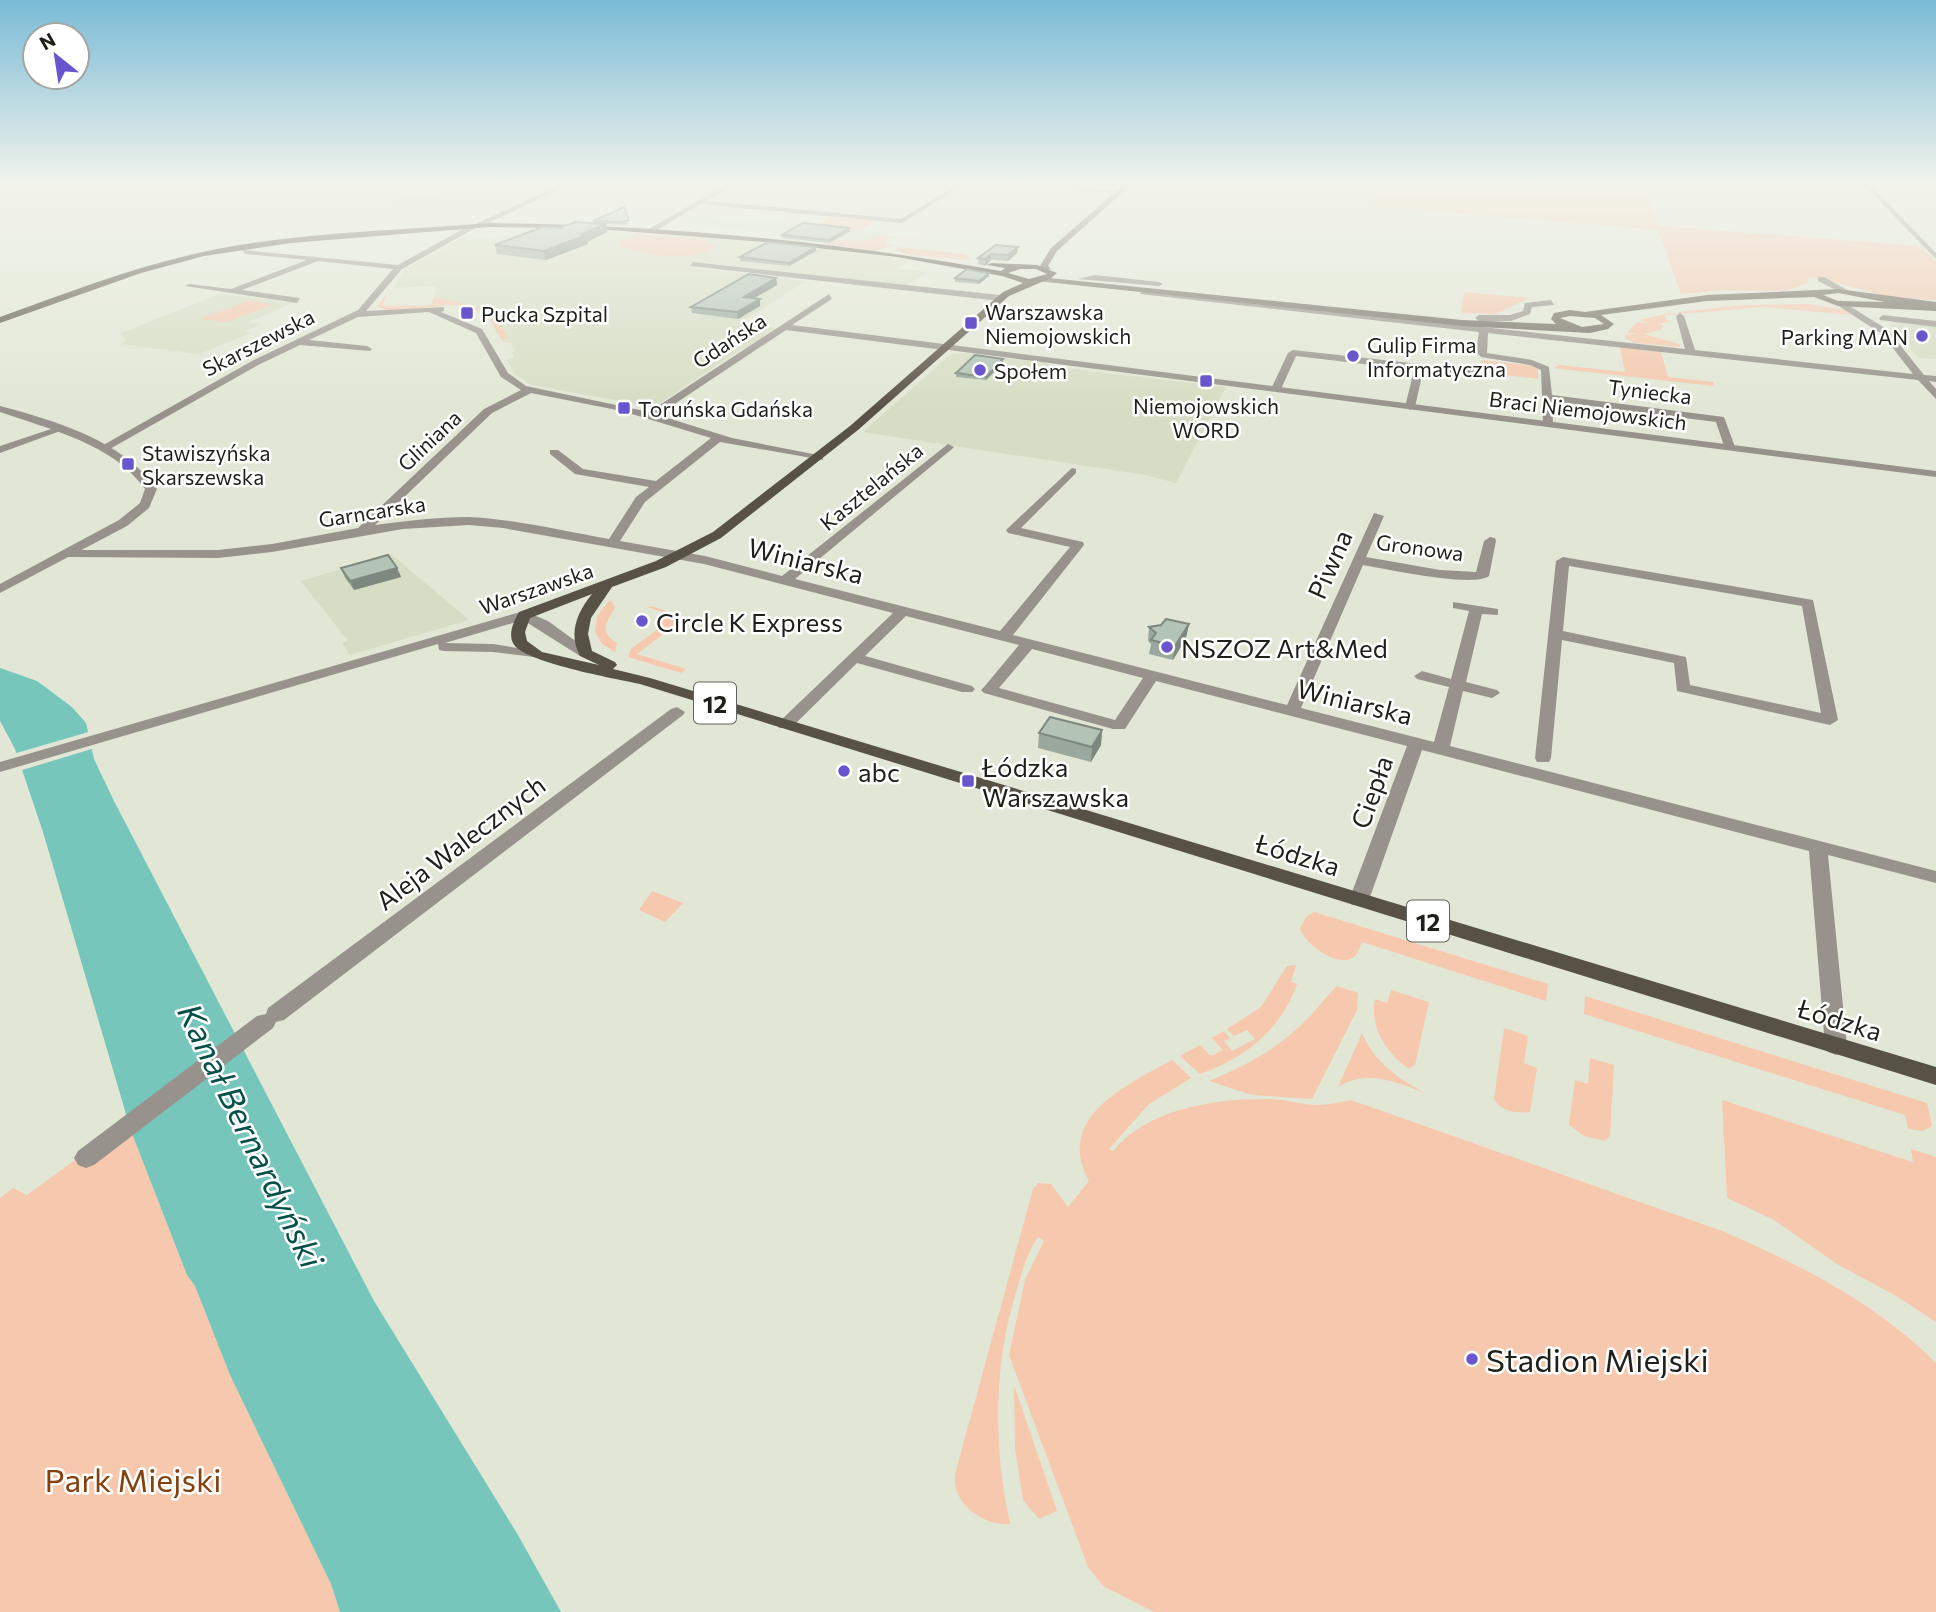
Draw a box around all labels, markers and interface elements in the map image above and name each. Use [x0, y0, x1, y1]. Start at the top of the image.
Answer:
north arrow [21, 21, 91, 91]
text: N [35, 27, 59, 54]
place label: Warszawska Niemojowskich [985, 299, 1131, 348]
place label: Pucka Szpital [481, 301, 608, 326]
street label: Skarszewska [198, 303, 318, 381]
marker: Pucka Szpital [459, 305, 475, 321]
street label: Gdańska [688, 307, 770, 373]
marker: Warszawska Niemojowskich [963, 315, 979, 331]
place label: Parking MAN [1781, 324, 1908, 349]
marker: Parking MAN [1914, 328, 1930, 344]
place label: Gulip Firma Informatyczna [1367, 332, 1506, 381]
marker: Gulip Firma Informatyczna [1345, 348, 1361, 364]
place label: Społem [994, 358, 1067, 383]
marker: Społem [972, 362, 988, 378]
marker: Niemojowskich WORD [1198, 373, 1214, 389]
street label: Tyniecka [1607, 373, 1693, 409]
street label: Braci Niemojowskich [1488, 385, 1688, 435]
place label: Niemojowskich WORD [1133, 393, 1279, 442]
place label: Toruńska Gdańska [638, 396, 813, 421]
marker: Toruńska Gdańska [616, 400, 632, 416]
street label: Gliniana [392, 404, 466, 476]
street label: Kasztelańska [815, 437, 927, 535]
place label: Stawiszyńska Skarszewska [142, 440, 270, 489]
marker: Stawiszyńska Skarszewska [120, 456, 136, 472]
street label: Garncarska [317, 490, 427, 532]
street label: Piwna [1300, 525, 1358, 603]
street label: Gronowa [1375, 529, 1465, 565]
street label: Winiarska [745, 531, 867, 589]
street label: Warszawska [476, 557, 596, 619]
place label: Circle K Express [656, 606, 843, 637]
marker: Circle K Express [634, 613, 650, 629]
place label: NSZOZ Art&Med [1181, 632, 1388, 663]
marker: NSZOZ Art&Med [1159, 639, 1175, 655]
street label: Winiarska [1294, 672, 1416, 730]
road number: 12 [694, 682, 736, 724]
place label: Łódzka Warszawska [981, 751, 1129, 812]
street label: Ciepła [1344, 751, 1398, 833]
place label: abc [858, 756, 900, 787]
marker: abc [836, 763, 852, 779]
street label: Aleja Walecznych [369, 768, 551, 916]
marker: Łódzka Warszawska [960, 773, 976, 789]
street label: Łódzka [1251, 826, 1344, 881]
road number: 12 [1407, 901, 1449, 942]
street label: Łódzka [1793, 991, 1886, 1046]
water label: Kanał Bernardyński [170, 996, 334, 1275]
place label: Stadion Miejski [1486, 1339, 1709, 1379]
marker: Stadion Miejski [1464, 1351, 1480, 1367]
park label: Park Miejski [44, 1459, 222, 1499]

